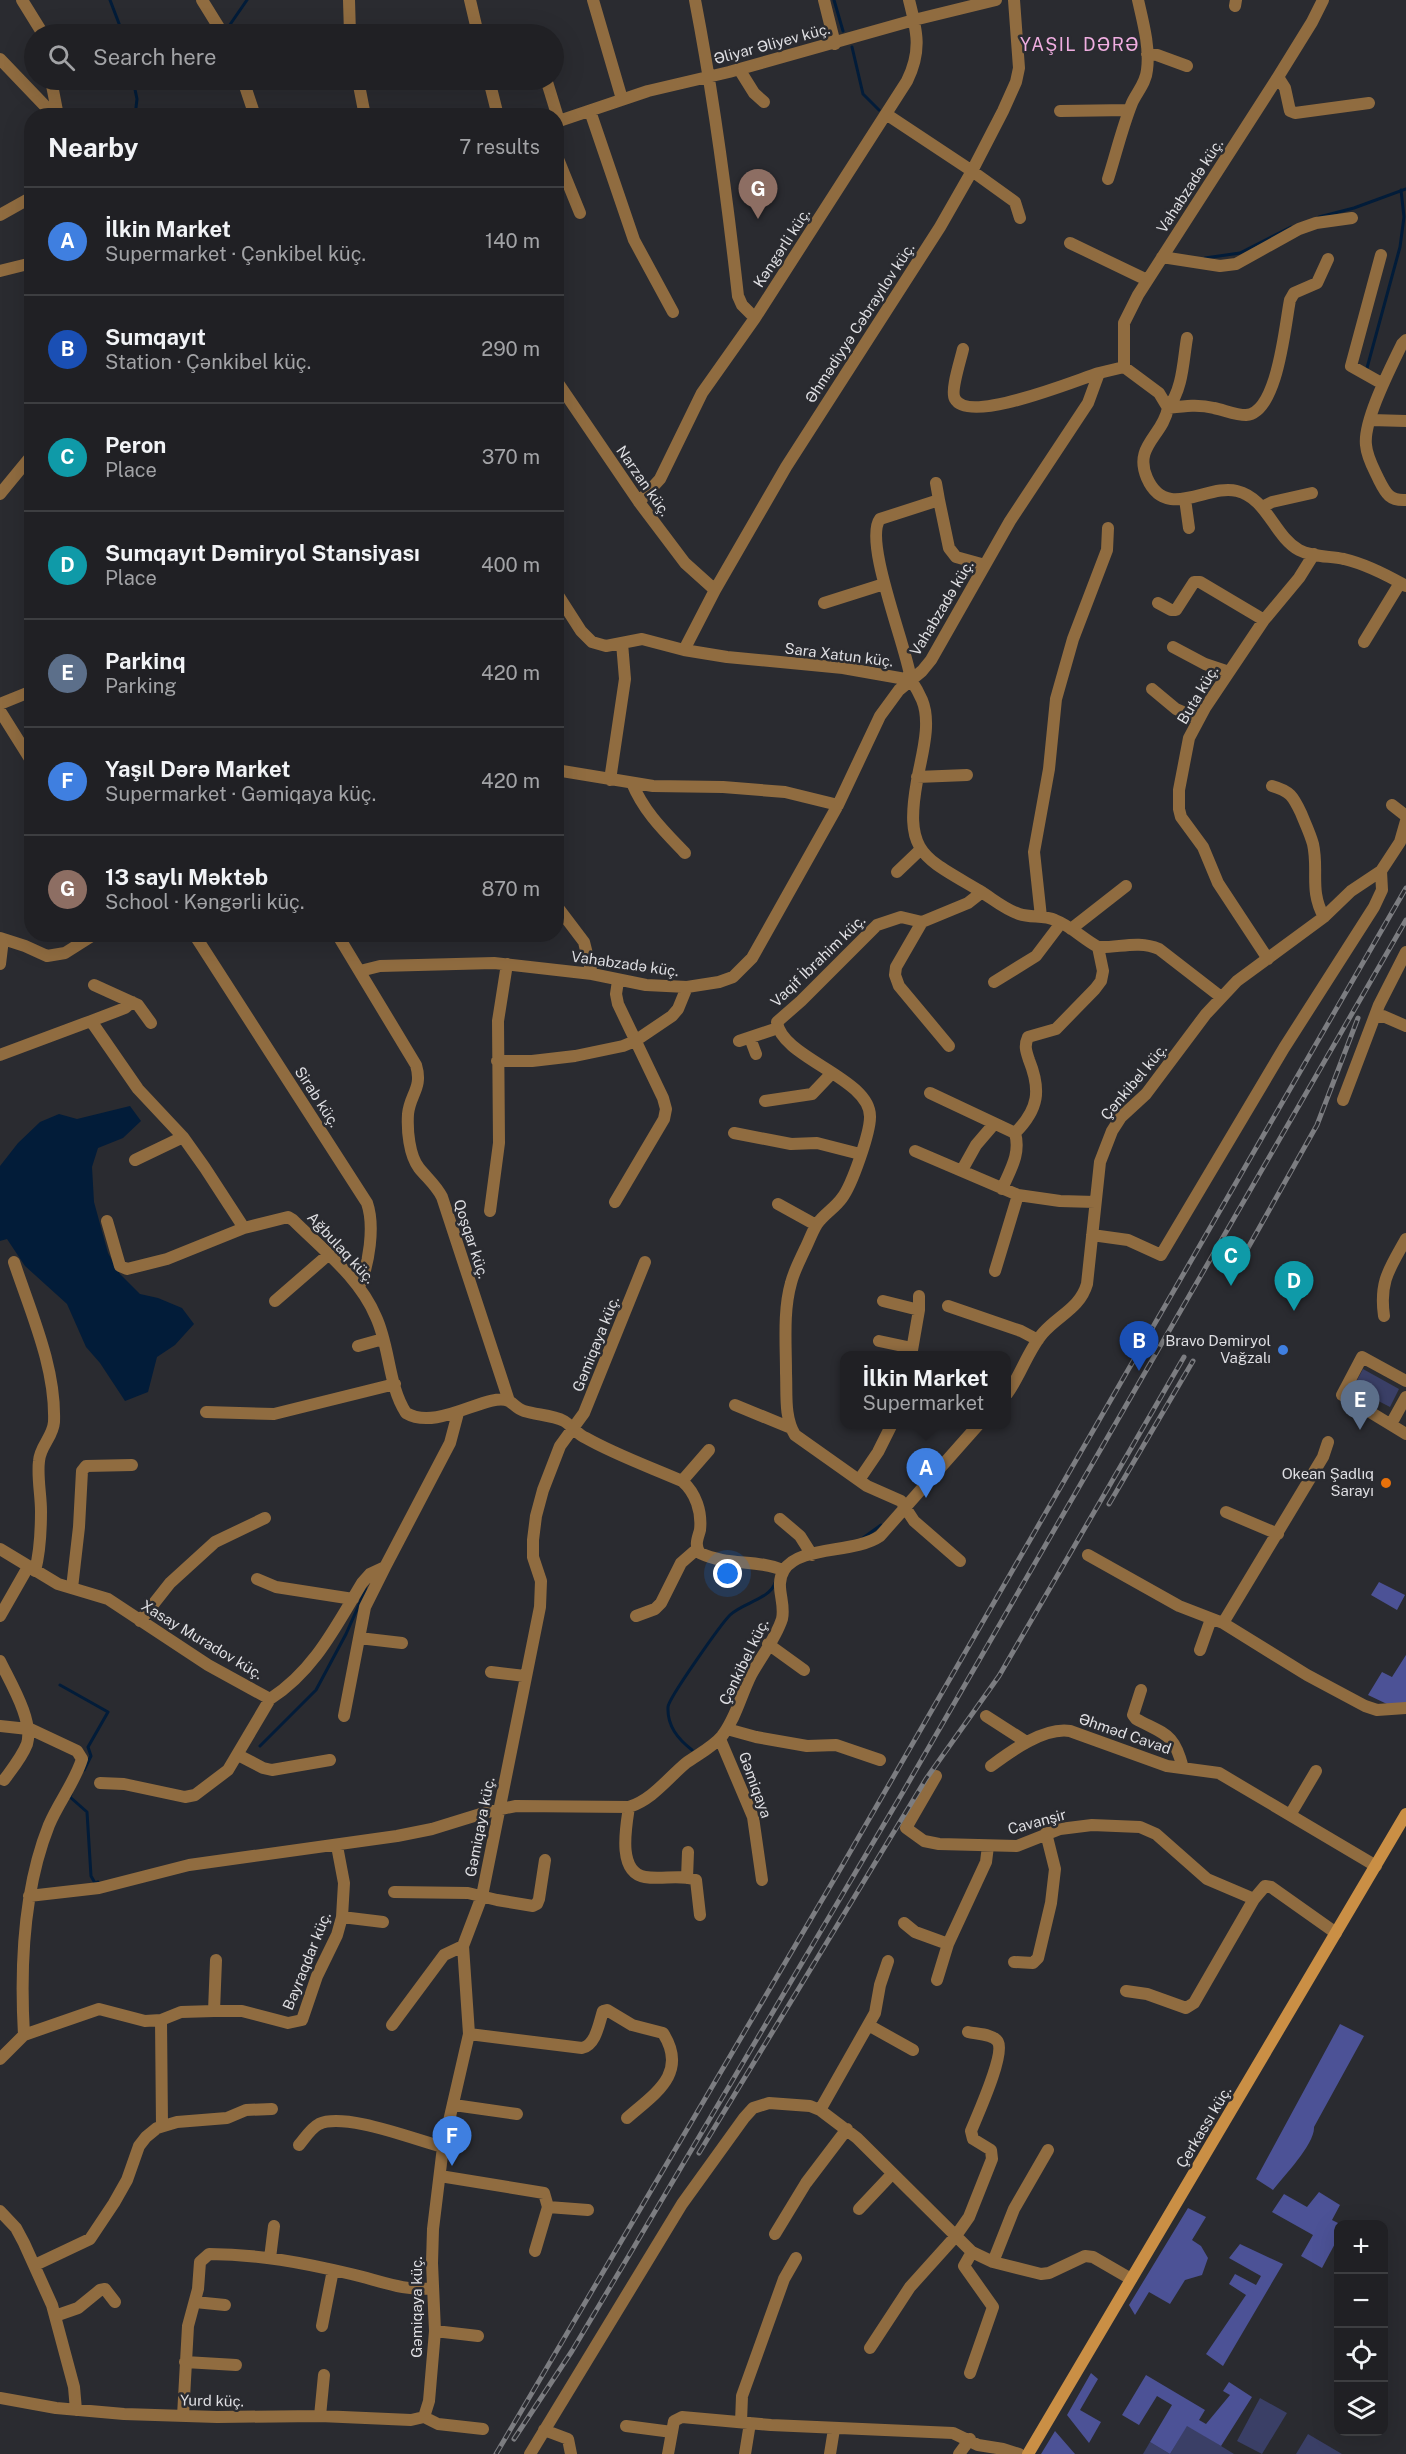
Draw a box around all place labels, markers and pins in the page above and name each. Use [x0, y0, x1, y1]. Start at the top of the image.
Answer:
pin: G [738, 170, 777, 219]
pin: C [1212, 1236, 1250, 1286]
pin: D [1274, 1262, 1314, 1311]
pin: B [1120, 1322, 1158, 1371]
place label: Bravo Dəmiryol Vağzalı [1165, 1332, 1271, 1366]
marker: Bravo Dəmiryol Vağzalı [1276, 1343, 1290, 1357]
pin: E [1340, 1380, 1380, 1430]
pin: A [906, 1448, 946, 1498]
place label: Okean Şadlıq Sarayı [1282, 1465, 1374, 1499]
marker: Okean Şadlıq Sarayı [1379, 1476, 1393, 1490]
pin: F [432, 2116, 472, 2166]

